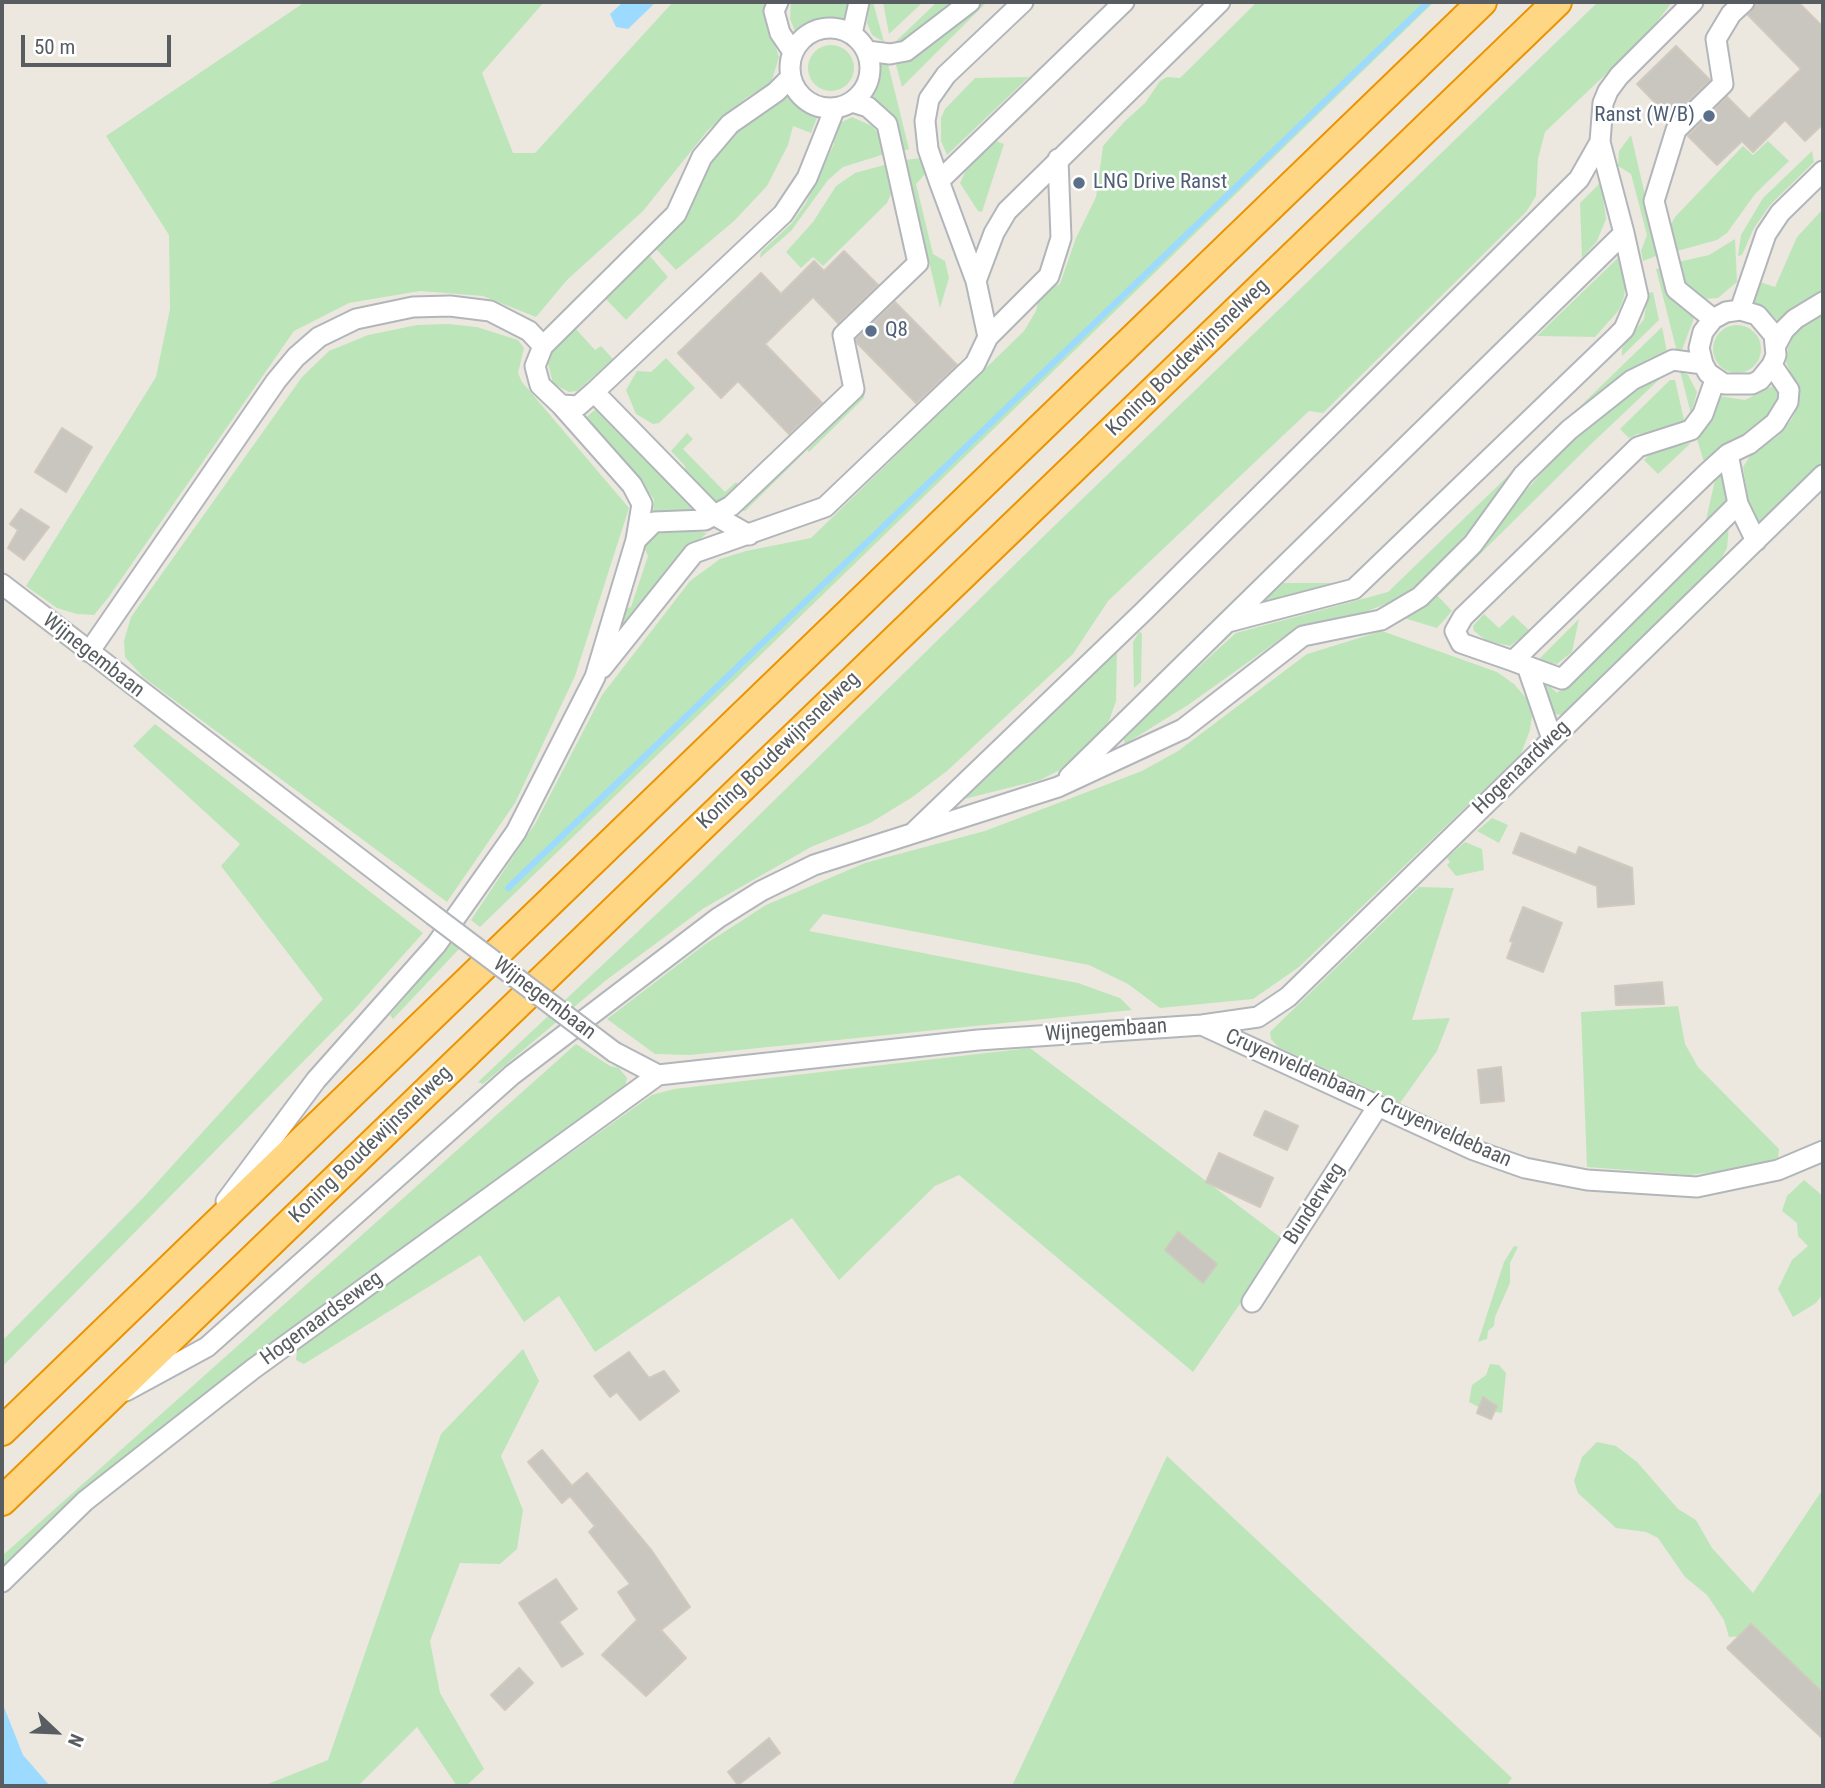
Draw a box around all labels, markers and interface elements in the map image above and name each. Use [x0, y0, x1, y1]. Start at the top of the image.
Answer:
scale bar [24, 21, 175, 65]
text: 50 m [34, 35, 75, 59]
place label: Ranst (W/B) [1594, 103, 1695, 129]
marker: Ranst (W/B) [1701, 108, 1717, 124]
place label: LNG Drive Ranst [1093, 170, 1227, 196]
marker: LNG Drive Ranst [1071, 175, 1087, 191]
street label: Koning Boudewijnsnelweg [1102, 274, 1274, 442]
place label: Q8 [885, 318, 908, 344]
marker: Q8 [863, 323, 879, 339]
street label: Wijnegembaan [37, 608, 149, 704]
street label: Koning Boudewijnsnelweg [693, 667, 865, 835]
street label: Hogenaardweg [1468, 716, 1576, 820]
street label: Wijnegembaan [488, 952, 600, 1046]
street label: Wijnegembaan [1044, 1014, 1168, 1048]
street label: Cruyenveldenbaan / Cruyenveldebaan [1221, 1024, 1515, 1174]
street label: Koning Boudewijnsnelweg [285, 1061, 457, 1229]
street label: Bunderweg [1279, 1158, 1351, 1250]
street label: Hogenaardseweg [256, 1267, 388, 1371]
north arrow [21, 1697, 91, 1767]
text: N [63, 1731, 89, 1750]

